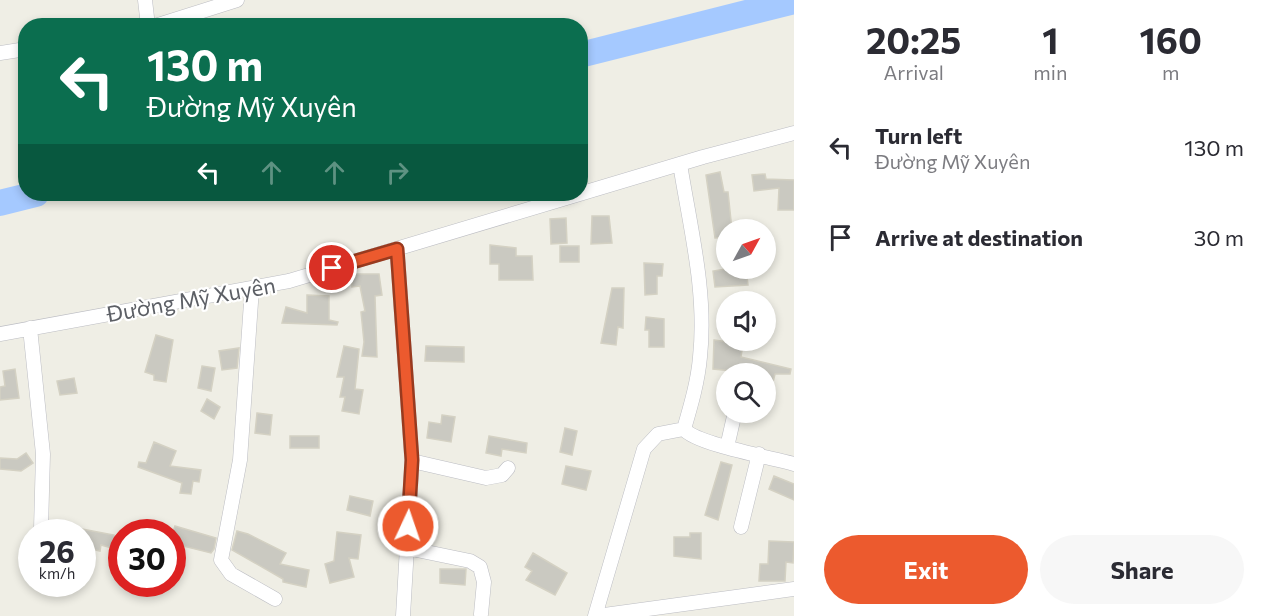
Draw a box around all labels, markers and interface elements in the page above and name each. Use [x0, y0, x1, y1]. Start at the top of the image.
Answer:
text: 20:25 [866, 17, 961, 61]
text: 1 [1042, 17, 1059, 61]
text: 160 [1139, 17, 1202, 61]
text: 130 m [147, 38, 263, 90]
icon: left [48, 42, 126, 120]
text: Arrival [883, 60, 944, 84]
text: min [1033, 60, 1067, 84]
text: m [1162, 60, 1179, 84]
text: Đường Mỹ Xuyên [147, 90, 357, 123]
text: Turn left [875, 122, 962, 149]
icon: left [824, 131, 857, 164]
text: 130 m [1184, 134, 1244, 161]
text: Đường Mỹ Xuyên [875, 149, 1030, 173]
icon: left [192, 156, 225, 189]
icon: ahead [255, 156, 288, 189]
icon: ahead [318, 156, 351, 189]
icon: right [381, 156, 414, 189]
north arrow [716, 219, 776, 279]
map controls [716, 219, 776, 423]
icon: arrive [824, 221, 857, 254]
text: Arrive at destination [875, 224, 1083, 251]
text: 30 m [1194, 224, 1244, 251]
pin [306, 242, 357, 293]
icon: arrive [315, 251, 348, 284]
street label: Đường Mỹ Xuyên [104, 271, 277, 327]
button: sound [716, 291, 776, 351]
button: search [716, 363, 776, 423]
position arrow [376, 494, 440, 558]
speed limit sign: 30 [108, 519, 186, 597]
text: 26 [39, 532, 75, 569]
button: Exit [824, 535, 1028, 604]
button: Share [1040, 535, 1244, 604]
text: km/h [39, 564, 75, 582]

